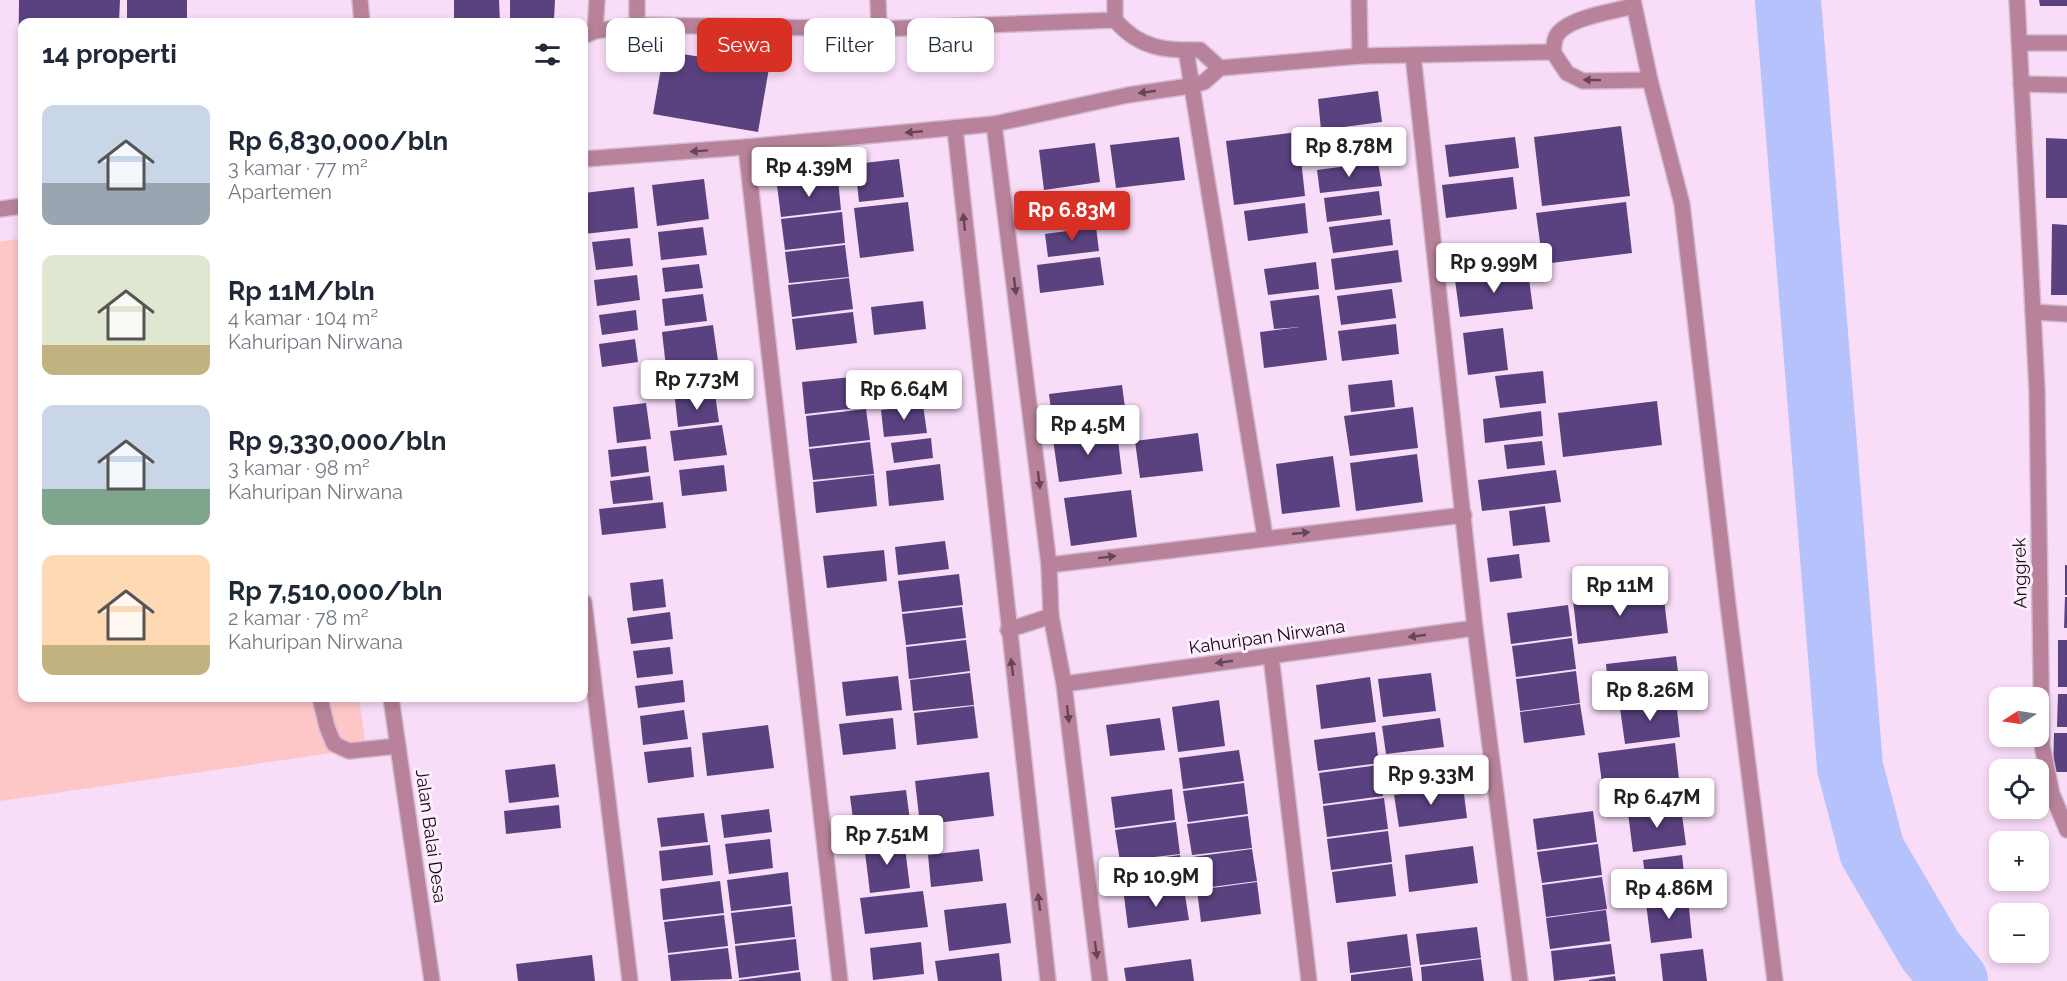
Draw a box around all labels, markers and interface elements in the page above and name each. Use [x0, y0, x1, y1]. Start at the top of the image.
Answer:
chip: Beli [606, 18, 685, 72]
chip: Sewa [697, 18, 792, 72]
chip: Filter [804, 18, 895, 72]
chip: Baru [907, 18, 994, 72]
icon: filters [531, 38, 564, 71]
text: 14 properti [42, 39, 177, 69]
one-way arrow [1582, 75, 1601, 85]
one-way arrow [1138, 88, 1157, 97]
text: Rp 6,830,000/bln [228, 126, 448, 156]
one-way arrow [905, 127, 924, 137]
pin: Rp 8.78M [1287, 127, 1411, 178]
icon: home [90, 129, 162, 201]
text: Rp 8.78M [1305, 134, 1393, 158]
one-way arrow [689, 146, 708, 156]
pin: Rp 4.39M [747, 147, 871, 198]
text: Rp 4.39M [766, 154, 852, 178]
text: 3 kamar · 77 m² [228, 156, 368, 180]
text: Apartemen [228, 180, 332, 204]
pin: Rp 6.83M [1010, 191, 1134, 242]
text: Rp 6.83M [1028, 198, 1116, 222]
one-way arrow [960, 213, 969, 232]
pin: Rp 9.99M [1432, 243, 1556, 294]
text: Rp 9.99M [1450, 250, 1538, 274]
text: Rp 11M/bln [228, 276, 375, 306]
one-way arrow [1010, 277, 1019, 296]
icon: home [90, 279, 162, 351]
text: 4 kamar · 104 m² [228, 306, 378, 330]
text: Kahuripan Nirwana [228, 330, 403, 354]
pin: Rp 7.73M [635, 360, 759, 411]
text: Rp 7.73M [655, 367, 739, 391]
pin: Rp 6.64M [842, 370, 966, 421]
text: Rp 6.64M [860, 377, 948, 401]
pin: Rp 4.5M [1033, 405, 1143, 456]
text: Rp 4.5M [1051, 412, 1125, 436]
text: Rp 9,330,000/bln [228, 426, 446, 456]
icon: home [90, 429, 162, 501]
text: 3 kamar · 98 m² [228, 456, 370, 480]
one-way arrow [1034, 470, 1043, 489]
text: Kahuripan Nirwana [228, 480, 403, 504]
one-way arrow [1291, 529, 1310, 538]
street label: Anggrek [2008, 537, 2031, 609]
one-way arrow [1098, 553, 1117, 562]
pin: Rp 11M [1571, 566, 1669, 617]
text: Rp 11M [1586, 573, 1654, 597]
text: Rp 7,510,000/bln [228, 576, 443, 606]
icon: home [90, 579, 162, 651]
text: 2 kamar · 78 m² [228, 606, 369, 630]
street label: Kahuripan Nirwana [1188, 615, 1346, 658]
text: Kahuripan Nirwana [228, 630, 403, 654]
one-way arrow [1407, 631, 1426, 640]
one-way arrow [1007, 657, 1017, 676]
one-way arrow [1214, 658, 1233, 667]
pin: Rp 8.26M [1588, 671, 1712, 722]
text: Rp 8.26M [1606, 678, 1694, 702]
north arrow [1989, 687, 2049, 747]
map controls [1989, 687, 2049, 963]
one-way arrow [1063, 705, 1072, 724]
pin: Rp 9.33M [1369, 755, 1493, 806]
button: locate [1989, 759, 2049, 819]
text: Rp 9.33M [1388, 762, 1474, 786]
street label: Jalan Balai Desa [412, 768, 451, 904]
pin: Rp 6.47M [1595, 778, 1719, 829]
text: Rp 6.47M [1613, 785, 1701, 809]
pin: Rp 7.51M [825, 815, 949, 866]
text: Rp 7.51M [845, 822, 929, 846]
button: + [1989, 831, 2049, 891]
pin: Rp 10.9M [1094, 857, 1218, 908]
text: Rp 10.9M [1113, 864, 1199, 888]
pin: Rp 4.86M [1607, 869, 1731, 920]
text: Rp 4.86M [1625, 876, 1713, 900]
one-way arrow [1034, 892, 1044, 911]
button: − [1989, 903, 2049, 963]
one-way arrow [1091, 940, 1101, 959]

